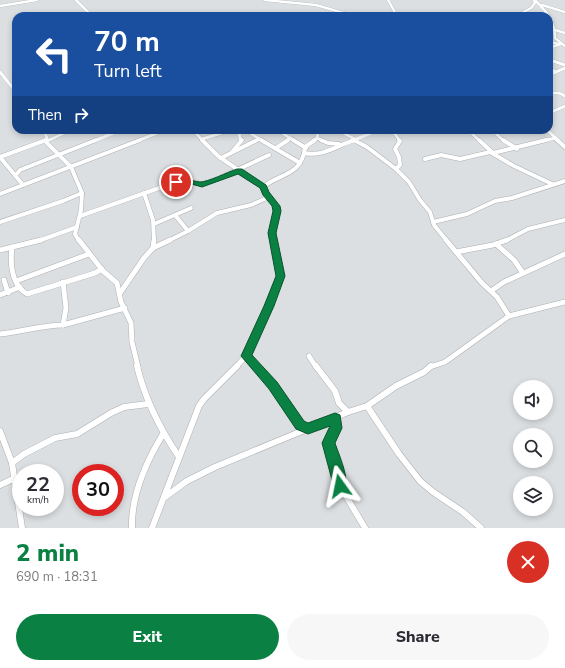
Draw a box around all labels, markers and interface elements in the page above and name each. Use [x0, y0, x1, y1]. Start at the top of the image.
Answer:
text: 70 m [94, 23, 160, 61]
icon: left [28, 28, 80, 80]
text: Turn left [94, 59, 162, 83]
icon: right [70, 104, 92, 126]
text: Then [28, 105, 62, 125]
pin [159, 165, 193, 199]
icon: arrive [165, 171, 187, 193]
map controls [513, 380, 553, 516]
button: sound [513, 380, 553, 420]
button: search [513, 428, 553, 468]
speed limit sign: 30 [72, 464, 124, 516]
position arrow [319, 465, 361, 507]
text: 22 [26, 471, 50, 498]
button: layers [513, 476, 553, 516]
text: km/h [27, 493, 49, 507]
text: 2 min [16, 537, 79, 569]
button: close [507, 541, 549, 583]
text: 690 m · 18:31 [16, 568, 98, 586]
button: Exit [16, 614, 279, 660]
button: Share [287, 614, 549, 660]

